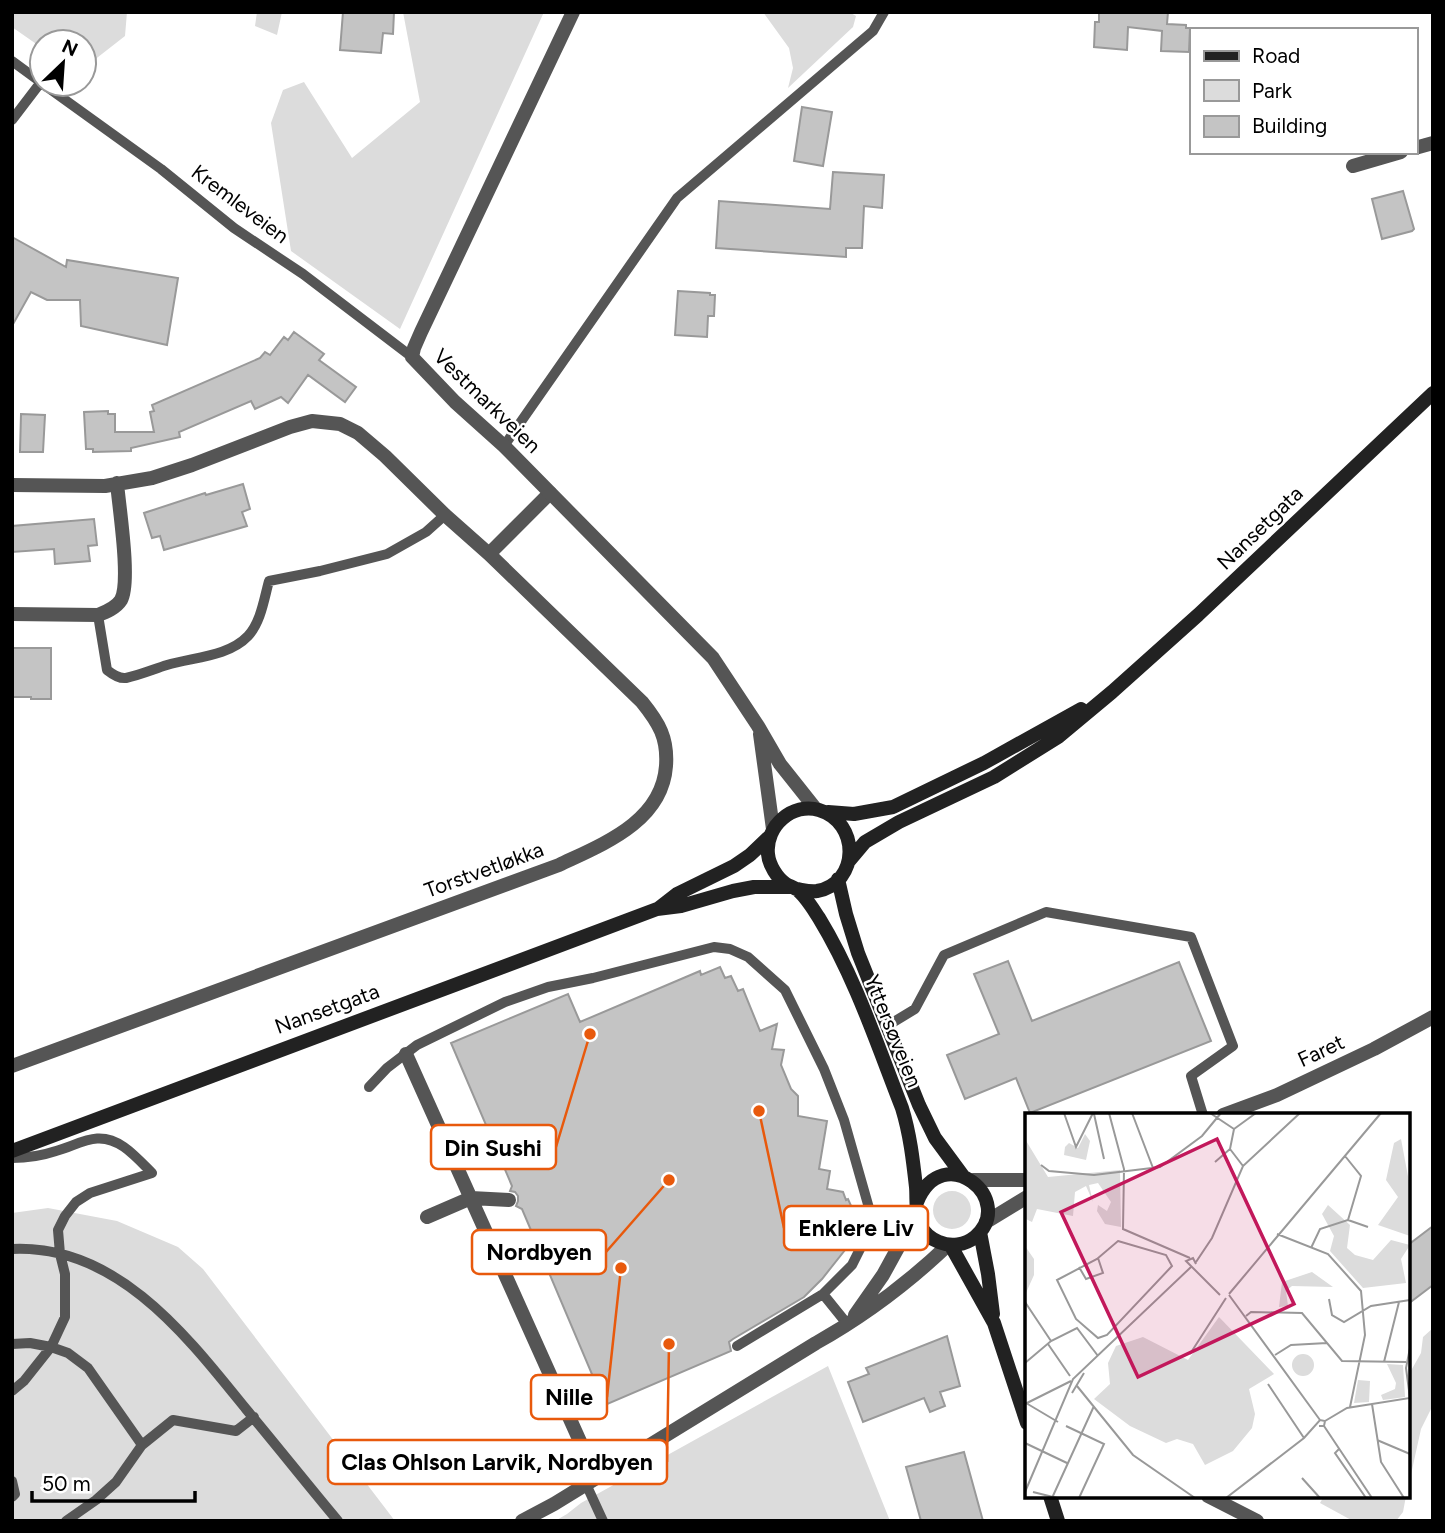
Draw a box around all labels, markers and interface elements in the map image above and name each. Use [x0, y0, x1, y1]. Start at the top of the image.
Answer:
north arrow [28, 28, 98, 98]
legend [1190, 28, 1417, 154]
text: N [58, 35, 81, 62]
text: Road [1252, 43, 1300, 68]
text: Park [1252, 78, 1293, 103]
text: Building [1252, 113, 1327, 138]
street label: Kremleveien [187, 159, 294, 248]
street label: Vestmarkveien [429, 343, 546, 458]
street label: Nansetgata [1212, 481, 1308, 575]
street label: Torstvetløkka [421, 836, 547, 903]
street label: Yttersøveien [860, 971, 927, 1091]
street label: Nansetgata [271, 978, 383, 1039]
street label: Faret [1294, 1029, 1348, 1072]
inset map [1025, 1113, 1410, 1498]
callout: Din Sushi [431, 1125, 556, 1169]
text: Din Sushi [444, 1134, 542, 1162]
callout: Enklere Liv [784, 1206, 928, 1250]
text: Enklere Liv [798, 1214, 914, 1242]
callout: Nordbyen [472, 1230, 606, 1274]
text: Nordbyen [486, 1238, 592, 1266]
callout: Nille [531, 1375, 607, 1419]
text: Nille [545, 1383, 593, 1411]
callout: Clas Ohlson Larvik, Nordbyen [328, 1440, 667, 1484]
text: Clas Ohlson Larvik, Nordbyen [341, 1448, 653, 1476]
scale bar [32, 1460, 194, 1504]
text: 50 m [42, 1471, 91, 1496]

